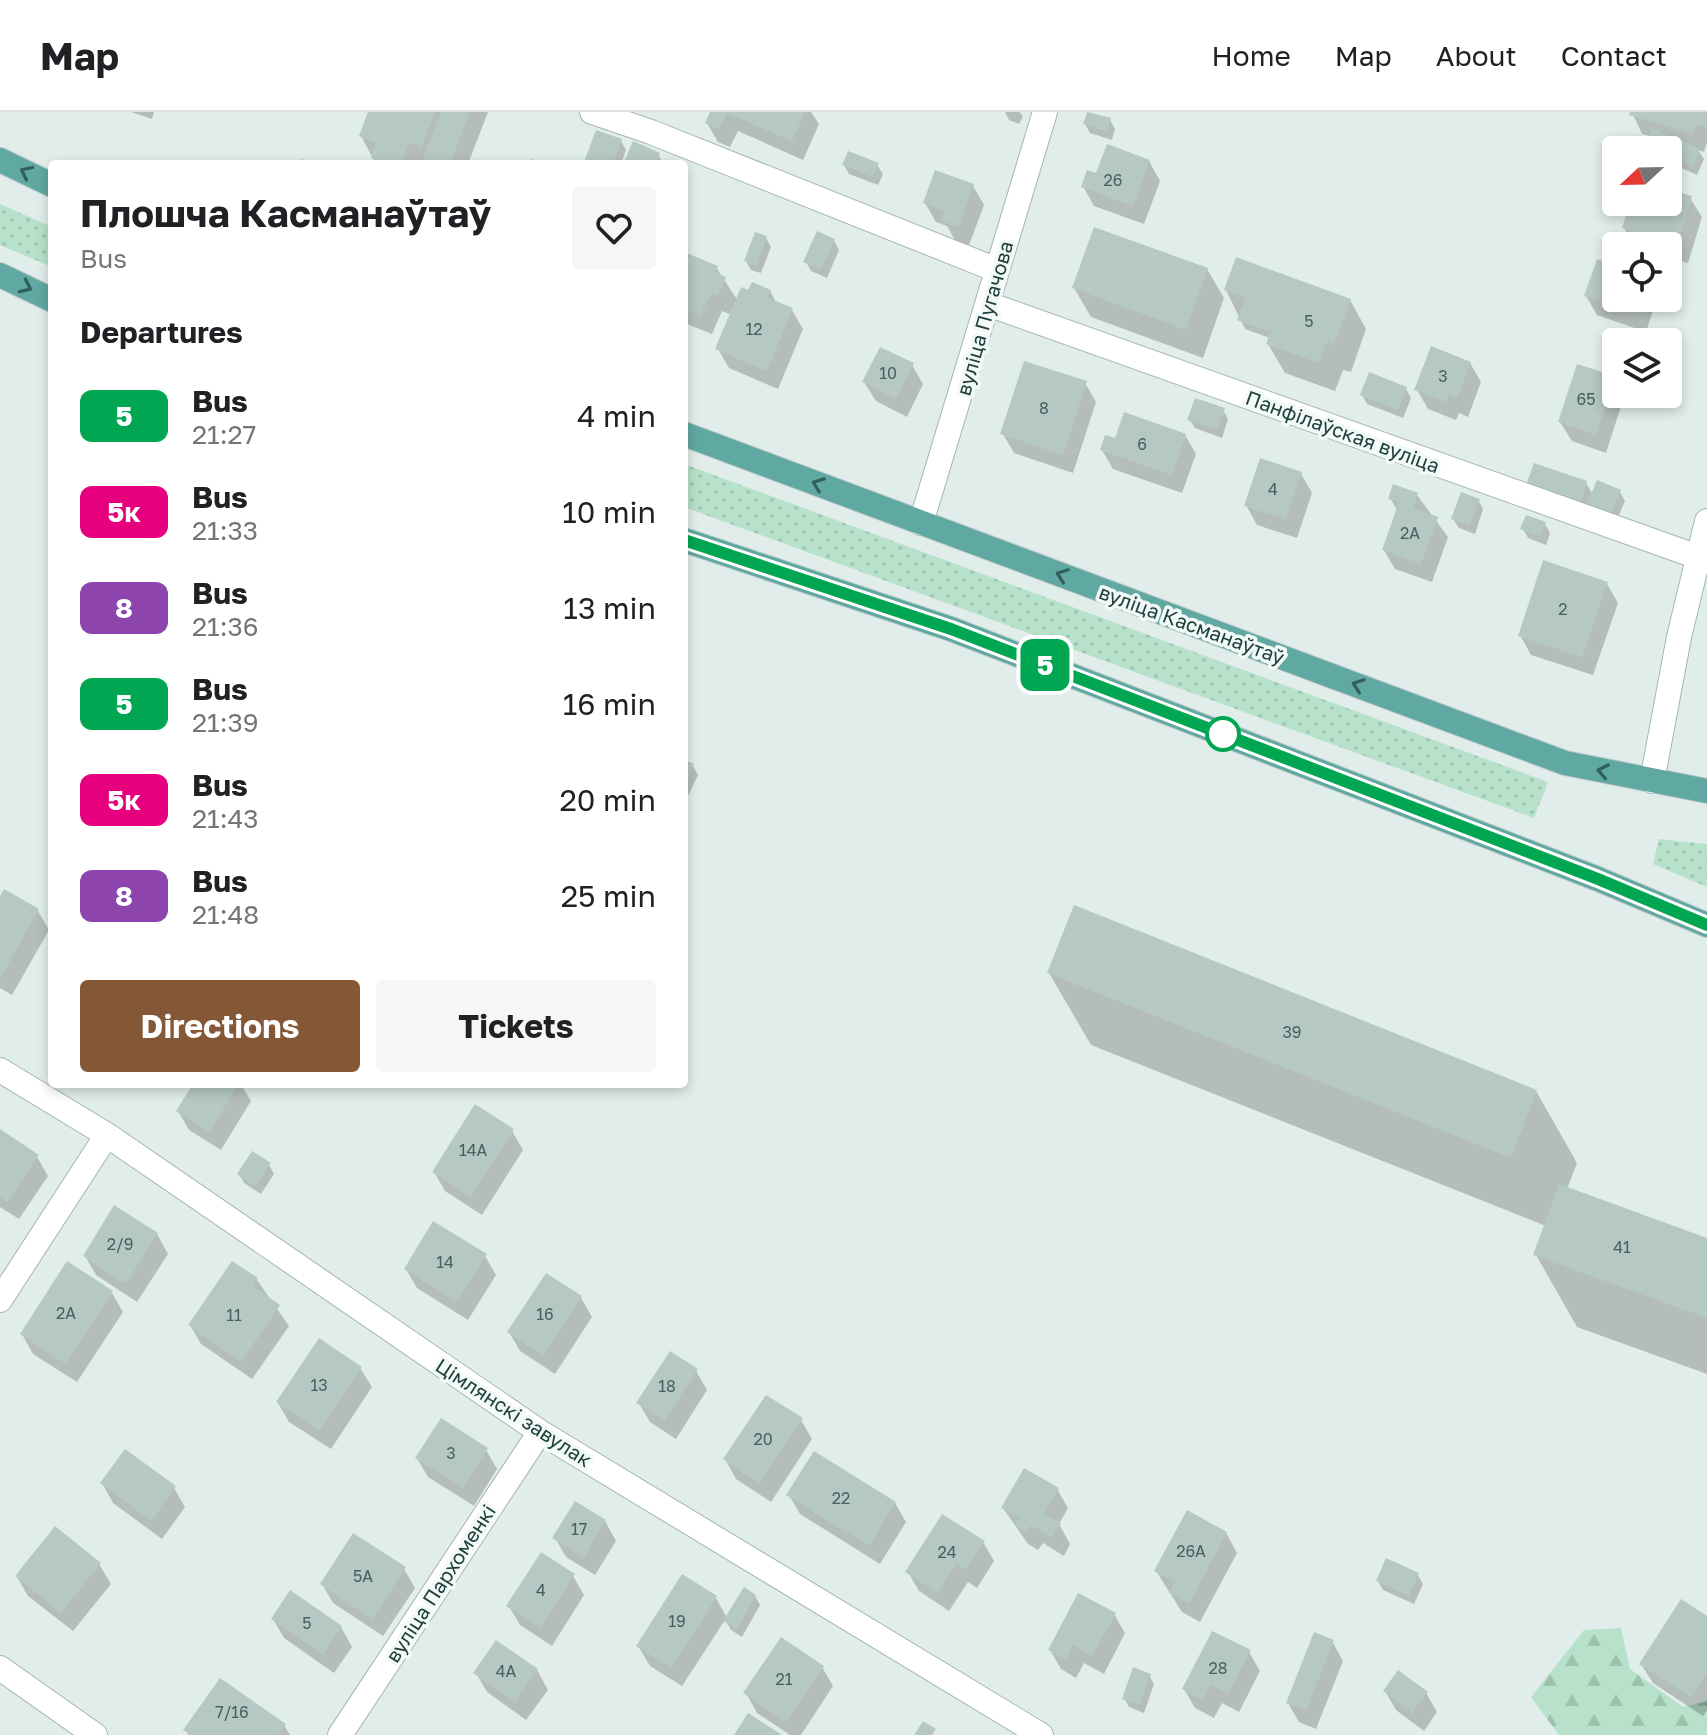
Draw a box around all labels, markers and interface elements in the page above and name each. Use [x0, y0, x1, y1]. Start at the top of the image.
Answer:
text: Map [40, 33, 119, 78]
text: Home [1212, 39, 1291, 72]
text: Map [1335, 39, 1392, 72]
text: About [1436, 39, 1517, 72]
text: Contact [1561, 39, 1667, 72]
north arrow [1602, 136, 1682, 216]
map controls [1602, 136, 1682, 408]
one-way arrow [20, 166, 34, 182]
house number: 26 [1104, 170, 1122, 190]
button: heart [572, 186, 656, 270]
text: Плошча Касманаўтаў [80, 190, 491, 235]
button: locate [1602, 232, 1682, 312]
street label: вуліца Пугачова [950, 238, 1018, 398]
text: Bus [80, 243, 127, 274]
one-way arrow [18, 278, 32, 294]
house number: 5 [1304, 311, 1314, 331]
text: Departures [80, 314, 243, 350]
house number: 12 [745, 319, 763, 339]
button: layers [1602, 328, 1682, 408]
house number: 10 [879, 363, 897, 383]
house number: 3 [1438, 366, 1448, 386]
text: Bus [192, 383, 248, 419]
street label: Панфілаўская вуліца [1243, 385, 1443, 477]
house number: 65 [1577, 389, 1595, 409]
text: 4 min [577, 398, 656, 434]
house number: 8 [1039, 398, 1049, 418]
text: 5 [115, 399, 133, 432]
text: 21:27 [192, 419, 256, 450]
house number: 6 [1137, 434, 1147, 454]
one-way arrow [812, 477, 826, 494]
text: Bus [192, 479, 248, 515]
house number: 4 [1268, 479, 1278, 499]
text: 10 min [562, 494, 656, 530]
text: 5к [107, 495, 141, 528]
text: 21:33 [192, 515, 258, 546]
house number: 2А [1400, 523, 1420, 543]
one-way arrow [1056, 568, 1070, 585]
text: Bus [192, 575, 248, 611]
street label: вуліца Касманаўтаў [1096, 579, 1288, 669]
text: 13 min [563, 590, 656, 626]
text: 8 [115, 591, 133, 624]
house number: 2 [1558, 599, 1568, 619]
text: 21:36 [192, 611, 258, 642]
line badge: 5 [1019, 639, 1071, 691]
text: 5 [1036, 648, 1054, 681]
text: Bus [192, 671, 248, 707]
one-way arrow [1352, 678, 1366, 695]
text: 16 min [563, 686, 656, 722]
text: 5 [115, 687, 133, 720]
text: 21:39 [192, 707, 258, 738]
unlabelled marker [1206, 717, 1240, 751]
one-way arrow [1597, 763, 1610, 780]
text: Bus [192, 767, 248, 803]
text: 20 min [559, 782, 656, 818]
text: 5к [107, 783, 141, 816]
text: 21:43 [192, 803, 259, 834]
text: Bus [192, 863, 248, 899]
text: 25 min [561, 878, 656, 914]
text: 8 [115, 879, 133, 912]
text: 21:48 [192, 899, 259, 930]
button: Directions [80, 980, 360, 1072]
button: Tickets [376, 980, 656, 1072]
house number: 39 [1282, 1022, 1302, 1042]
house number: 14А [459, 1140, 487, 1160]
house number: 2/9 [107, 1234, 133, 1254]
house number: 41 [1613, 1237, 1631, 1257]
house number: 14 [436, 1252, 454, 1272]
house number: 2А [56, 1303, 76, 1323]
house number: 16 [536, 1304, 554, 1324]
house number: 11 [226, 1305, 242, 1325]
street label: Цімлянскі завулак [432, 1353, 596, 1471]
house number: 13 [310, 1375, 328, 1395]
house number: 18 [658, 1376, 676, 1396]
house number: 20 [753, 1429, 773, 1449]
house number: 3 [446, 1443, 456, 1463]
house number: 22 [832, 1488, 850, 1508]
street label: вуліца Пархоменкі [380, 1500, 500, 1666]
house number: 17 [571, 1519, 587, 1539]
house number: 26А [1176, 1541, 1206, 1561]
house number: 24 [937, 1542, 957, 1562]
house number: 5А [353, 1566, 373, 1586]
house number: 4 [536, 1580, 546, 1600]
house number: 19 [668, 1611, 686, 1631]
house number: 5 [302, 1613, 312, 1633]
house number: 28 [1208, 1658, 1228, 1678]
house number: 4А [496, 1661, 517, 1681]
house number: 21 [775, 1669, 793, 1689]
house number: 7/16 [215, 1702, 249, 1722]

